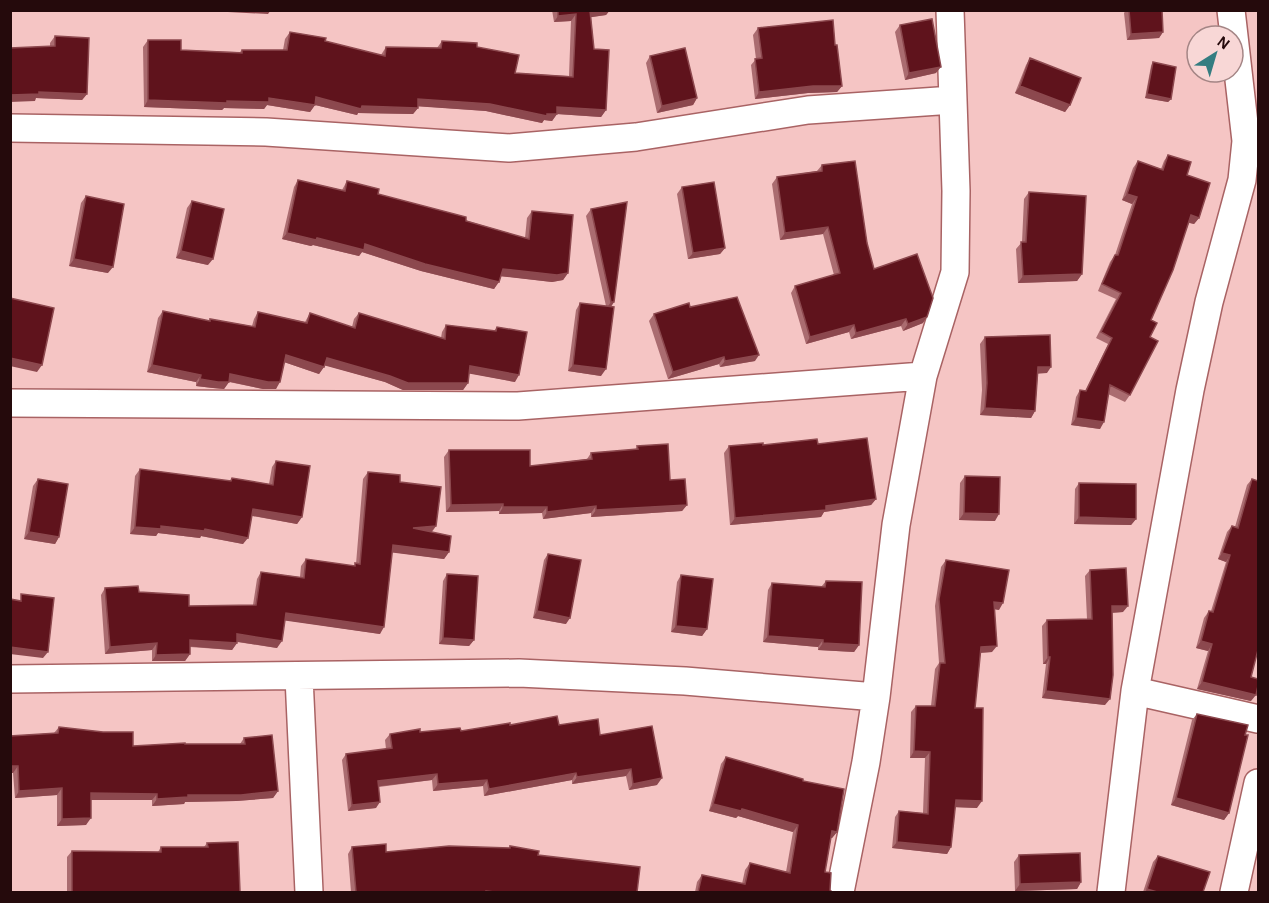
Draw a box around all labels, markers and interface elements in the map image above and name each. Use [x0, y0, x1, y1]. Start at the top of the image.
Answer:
north arrow [1185, 24, 1245, 84]
text: N [1214, 33, 1233, 53]

